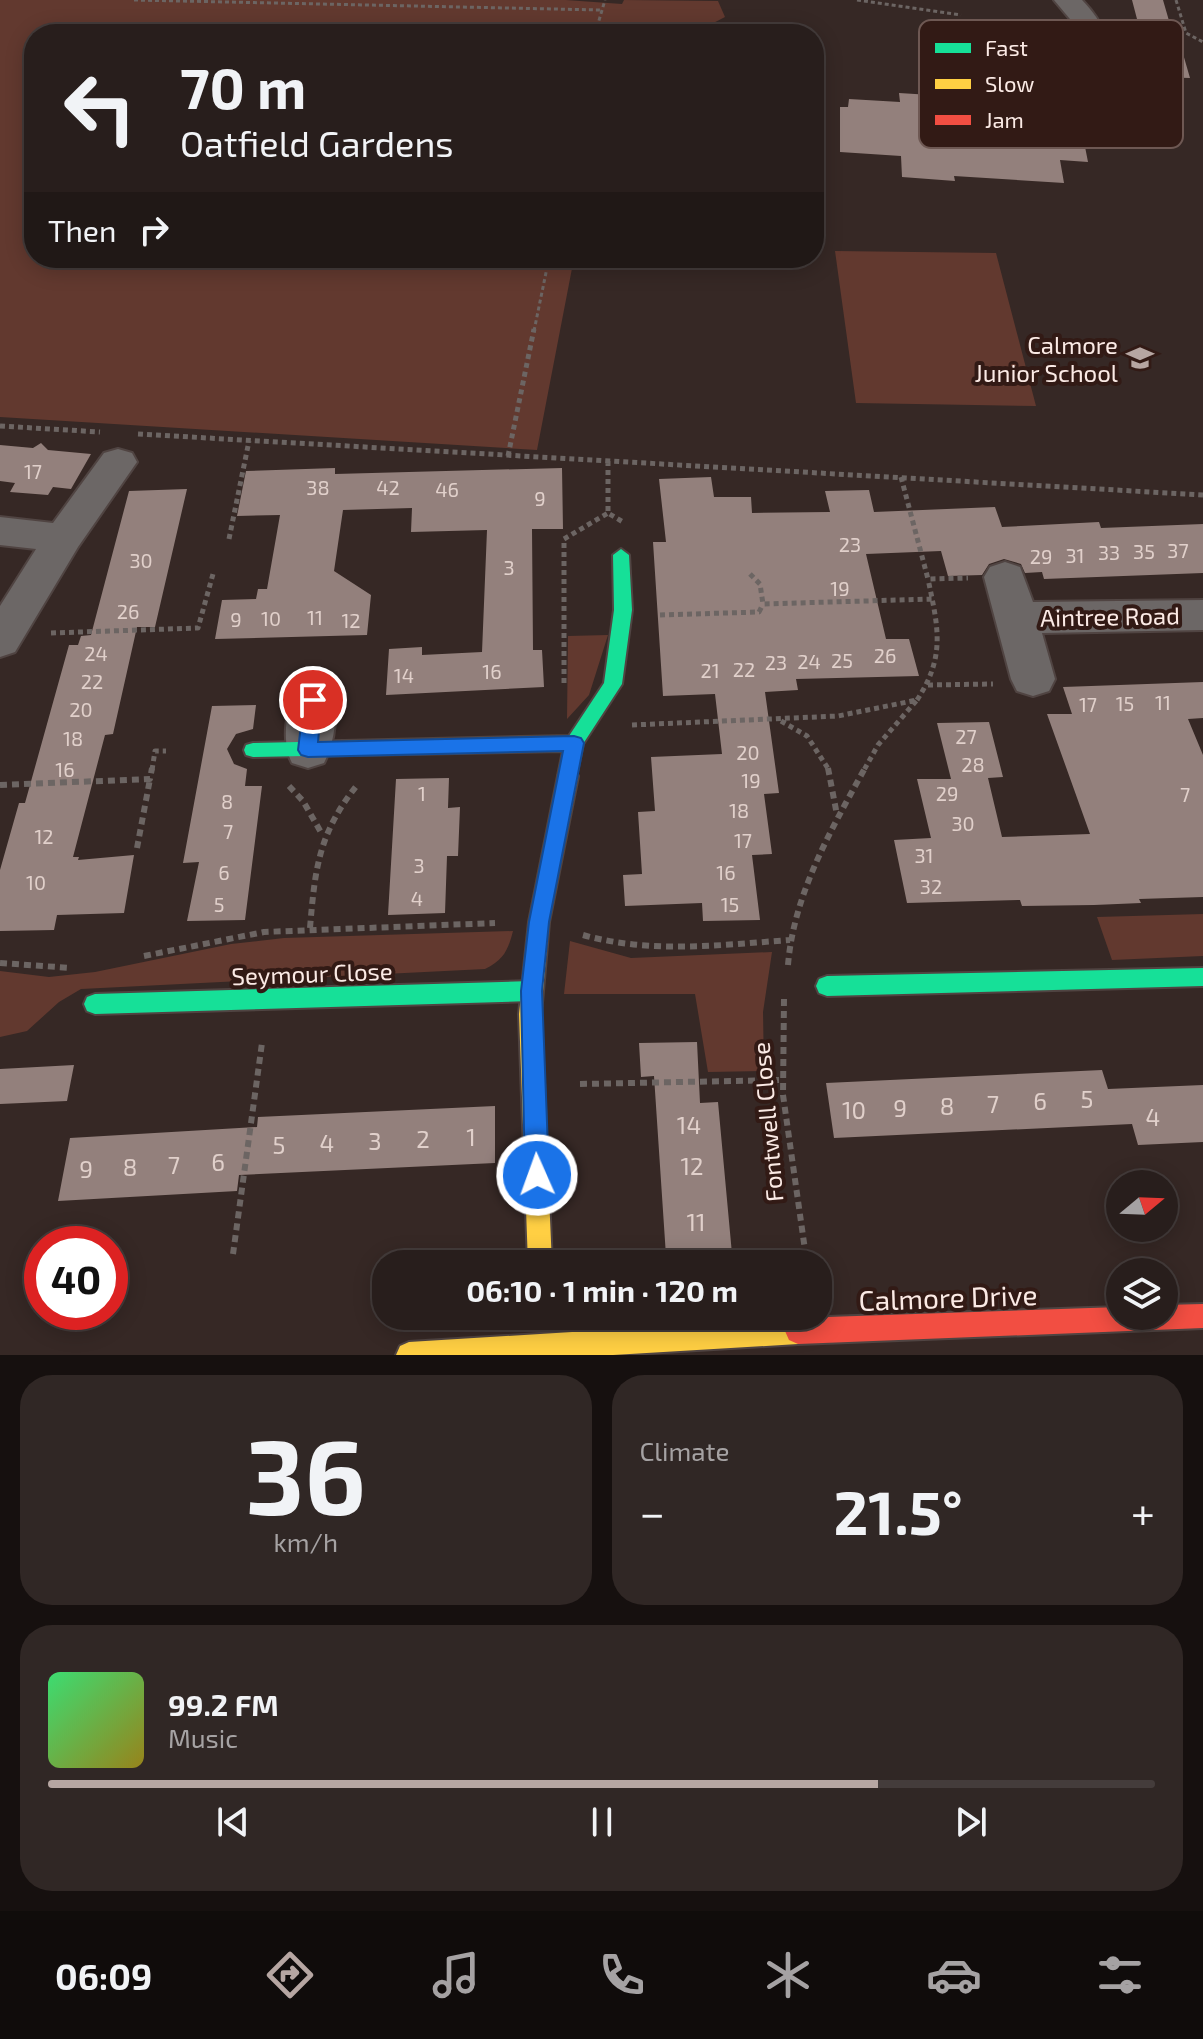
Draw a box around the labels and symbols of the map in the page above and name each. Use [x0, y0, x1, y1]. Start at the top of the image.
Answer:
legend [919, 20, 1183, 148]
text: Fast [985, 34, 1028, 60]
text: Slow [985, 70, 1034, 96]
text: Jam [985, 106, 1024, 132]
place label: Calmore Junior School [975, 330, 1118, 387]
school or university icon: Calmore Junior School [1125, 343, 1155, 373]
house number: 17 [24, 459, 42, 483]
house number: 38 [306, 475, 330, 499]
house number: 42 [376, 475, 400, 499]
house number: 46 [435, 477, 459, 501]
house number: 9 [534, 486, 546, 510]
house number: 23 [839, 532, 861, 556]
house number: 37 [1167, 538, 1189, 562]
house number: 35 [1133, 539, 1155, 563]
house number: 33 [1098, 540, 1120, 564]
house number: 31 [1065, 543, 1085, 567]
house number: 29 [1030, 544, 1052, 568]
house number: 30 [129, 548, 153, 572]
house number: 3 [503, 555, 515, 579]
house number: 19 [830, 576, 850, 600]
house number: 26 [117, 599, 139, 623]
street label: Aintree Road [1040, 600, 1180, 632]
house number: 11 [307, 605, 323, 629]
house number: 10 [261, 606, 281, 630]
house number: 9 [230, 607, 242, 631]
house number: 12 [341, 608, 361, 632]
house number: 24 [84, 641, 108, 665]
house number: 26 [874, 643, 896, 667]
house number: 25 [831, 648, 853, 672]
house number: 24 [797, 649, 821, 673]
house number: 23 [765, 650, 787, 674]
house number: 22 [733, 657, 755, 681]
house number: 21 [700, 658, 720, 682]
house number: 16 [482, 659, 502, 683]
house number: 14 [394, 663, 414, 687]
pin [279, 666, 347, 734]
house number: 22 [81, 669, 103, 693]
house number: 11 [1155, 690, 1171, 714]
house number: 15 [1116, 691, 1134, 715]
house number: 17 [1079, 692, 1097, 716]
house number: 20 [69, 697, 93, 721]
house number: 27 [955, 724, 977, 748]
house number: 18 [63, 726, 83, 750]
house number: 20 [736, 740, 760, 764]
house number: 28 [961, 752, 985, 776]
house number: 16 [55, 757, 75, 781]
house number: 19 [741, 768, 761, 792]
house number: 1 [418, 781, 426, 805]
house number: 29 [936, 781, 958, 805]
house number: 7 [1180, 782, 1190, 806]
house number: 8 [221, 789, 233, 813]
house number: 18 [729, 798, 749, 822]
house number: 30 [951, 811, 975, 835]
house number: 7 [223, 819, 233, 843]
house number: 12 [34, 824, 54, 848]
house number: 17 [734, 828, 752, 852]
house number: 31 [914, 843, 934, 867]
house number: 3 [413, 853, 425, 877]
house number: 6 [218, 860, 230, 884]
house number: 16 [716, 860, 736, 884]
house number: 10 [26, 870, 46, 894]
house number: 32 [920, 874, 942, 898]
house number: 4 [411, 886, 423, 910]
house number: 5 [214, 892, 224, 916]
house number: 15 [721, 892, 739, 916]
street label: Seymour Close [231, 956, 393, 990]
street label: Fontwell Close [746, 1041, 788, 1203]
house number: 5 [1081, 1084, 1093, 1113]
house number: 6 [1033, 1086, 1047, 1115]
house number: 7 [987, 1089, 999, 1118]
house number: 8 [940, 1091, 954, 1120]
house number: 9 [893, 1093, 907, 1122]
house number: 10 [842, 1095, 866, 1124]
house number: 4 [1146, 1102, 1160, 1131]
house number: 14 [677, 1110, 701, 1139]
house number: 1 [466, 1122, 476, 1151]
house number: 2 [416, 1124, 430, 1153]
house number: 3 [368, 1126, 382, 1155]
house number: 4 [320, 1128, 334, 1157]
house number: 5 [273, 1130, 285, 1159]
position arrow [495, 1133, 579, 1217]
house number: 6 [211, 1147, 225, 1176]
house number: 7 [168, 1150, 180, 1179]
house number: 12 [680, 1151, 704, 1180]
house number: 8 [123, 1152, 137, 1181]
house number: 9 [79, 1154, 93, 1183]
north arrow [1106, 1170, 1178, 1242]
house number: 11 [686, 1207, 706, 1236]
speed limit sign: 40 [24, 1226, 128, 1330]
street label: Calmore Drive [858, 1277, 1038, 1317]

